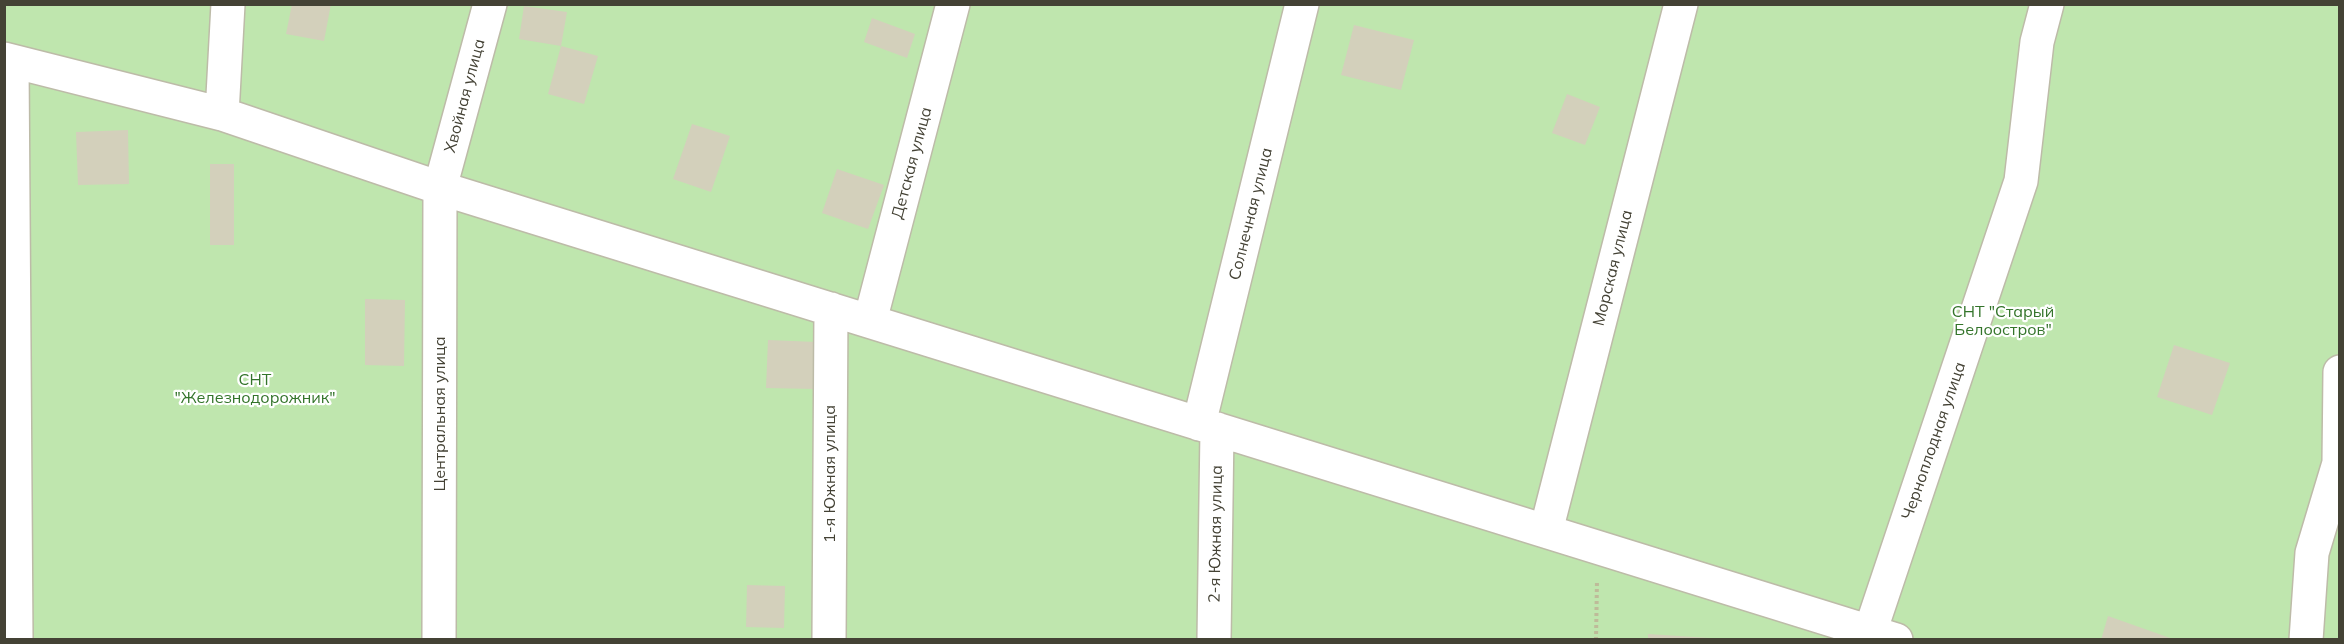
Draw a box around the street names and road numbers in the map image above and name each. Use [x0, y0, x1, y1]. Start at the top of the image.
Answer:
street label: Хвойная улица [441, 37, 489, 155]
street label: Детская улица [888, 105, 936, 221]
street label: Солнечная улица [1225, 146, 1277, 282]
street label: Морская улица [1589, 208, 1637, 328]
street label: Центральная улица [430, 336, 450, 492]
street label: Черноплодная улица [1898, 360, 1970, 522]
street label: 1-я Южная улица [820, 405, 840, 543]
street label: 2-я Южная улица [1205, 465, 1227, 603]

